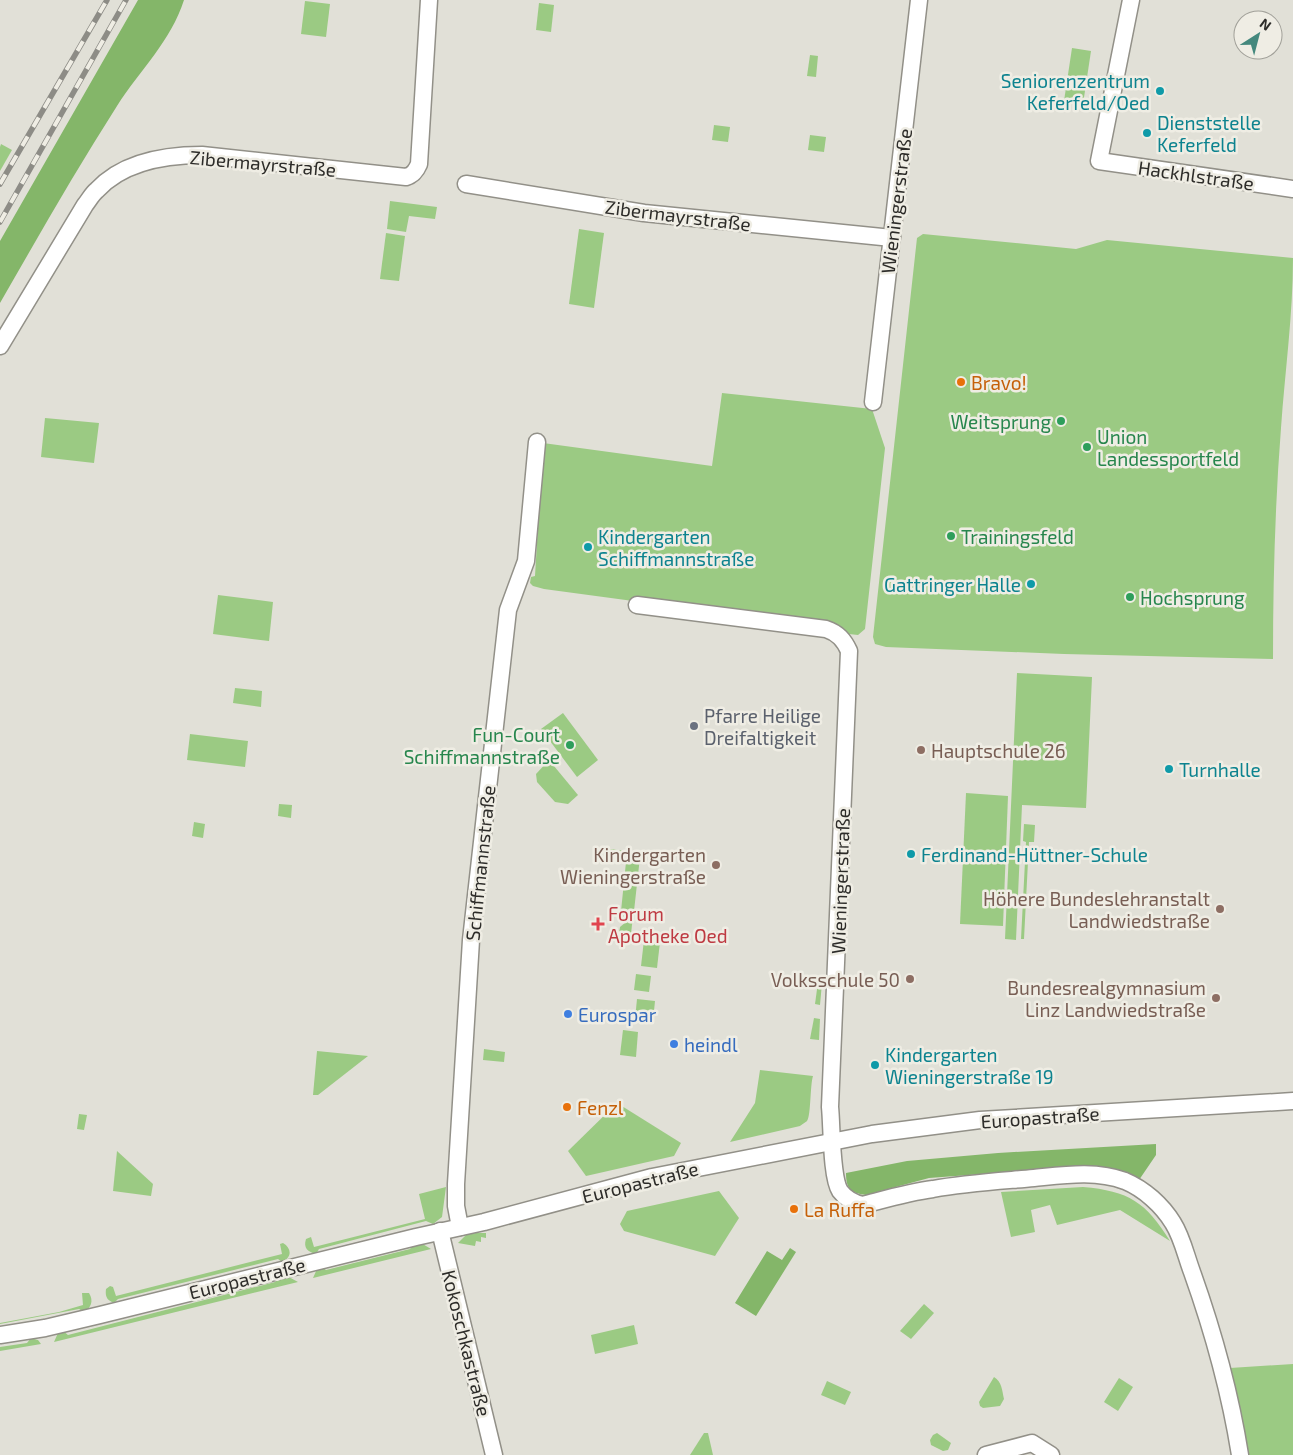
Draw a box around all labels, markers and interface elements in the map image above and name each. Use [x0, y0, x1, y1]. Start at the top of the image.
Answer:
north arrow [1233, 10, 1283, 60]
text: N [1257, 14, 1275, 34]
place label: Seniorenzentrum Keferfeld/Oed [1001, 69, 1150, 114]
marker: Seniorenzentrum Keferfeld/Oed [1154, 85, 1166, 97]
place label: Dienststelle Keferfeld [1157, 111, 1261, 156]
street label: Wieningerstraße [876, 127, 916, 275]
marker: Dienststelle Keferfeld [1141, 127, 1153, 139]
street label: Zibermayrstraße [189, 145, 337, 181]
street label: Hackhlstraße [1137, 155, 1255, 195]
street label: Zibermayrstraße [604, 195, 752, 235]
place label: Bravo! [971, 371, 1027, 394]
marker: Bravo! [955, 376, 967, 388]
place label: Weitsprung [950, 410, 1051, 433]
marker: Weitsprung [1055, 415, 1067, 427]
place label: Union Landessportfeld [1097, 425, 1239, 470]
marker: Union Landessportfeld [1081, 441, 1093, 453]
place label: Kindergarten Schiffmannstraße [598, 525, 754, 570]
place label: Trainingsfeld [961, 525, 1074, 548]
marker: Trainingsfeld [945, 530, 957, 542]
marker: Kindergarten Schiffmannstraße [582, 541, 594, 553]
place label: Gattringer Halle [884, 573, 1021, 596]
marker: Gattringer Halle [1025, 578, 1037, 590]
place label: Hochsprung [1140, 586, 1245, 609]
marker: Hochsprung [1124, 591, 1136, 603]
place label: Pfarre Heilige Dreifaltigkeit [704, 704, 821, 749]
marker: Pfarre Heilige Dreifaltigkeit [688, 720, 700, 732]
place label: Fun-Court Schiffmannstraße [404, 723, 560, 768]
marker: Fun-Court Schiffmannstraße [564, 739, 576, 751]
place label: Hauptschule 26 [931, 739, 1066, 762]
marker: Hauptschule 26 [915, 744, 927, 756]
place label: Turnhalle [1179, 758, 1261, 781]
marker: Turnhalle [1163, 763, 1175, 775]
street label: Schiffmannstraße [460, 784, 500, 942]
street label: Wieningerstraße [826, 808, 854, 954]
place label: Kindergarten Wieningerstraße [560, 843, 706, 888]
place label: Ferdinand-Hüttner-Schule [921, 843, 1148, 866]
marker: Ferdinand-Hüttner-Schule [905, 848, 917, 860]
marker: Kindergarten Wieningerstraße [710, 859, 722, 871]
place label: Höhere Bundeslehranstalt Landwiedstraße [983, 887, 1210, 932]
place label: Forum Apotheke Oed [608, 902, 728, 947]
marker: Höhere Bundeslehranstalt Landwiedstraße [1214, 903, 1226, 915]
marker: Forum Apotheke Oed [592, 918, 604, 930]
place label: Volksschule 50 [771, 968, 900, 991]
marker: Volksschule 50 [904, 973, 916, 985]
place label: Bundesrealgymnasium Linz Landwiedstraße [1007, 976, 1206, 1021]
marker: Bundesrealgymnasium Linz Landwiedstraße [1210, 992, 1222, 1004]
place label: Eurospar [578, 1003, 657, 1026]
marker: Eurospar [562, 1008, 574, 1020]
place label: heindl [684, 1033, 738, 1056]
marker: heindl [668, 1038, 680, 1050]
place label: Kindergarten Wieningerstraße 19 [885, 1043, 1054, 1088]
marker: Kindergarten Wieningerstraße 19 [869, 1059, 881, 1071]
place label: Fenzl [577, 1096, 624, 1119]
marker: Fenzl [561, 1101, 573, 1113]
street label: Europastraße [980, 1101, 1100, 1133]
street label: Europastraße [579, 1156, 701, 1208]
place label: La Ruffa [804, 1198, 875, 1221]
marker: La Ruffa [788, 1203, 800, 1215]
street label: Europastraße [186, 1252, 308, 1304]
street label: Kokoschkastraße [438, 1267, 496, 1419]

